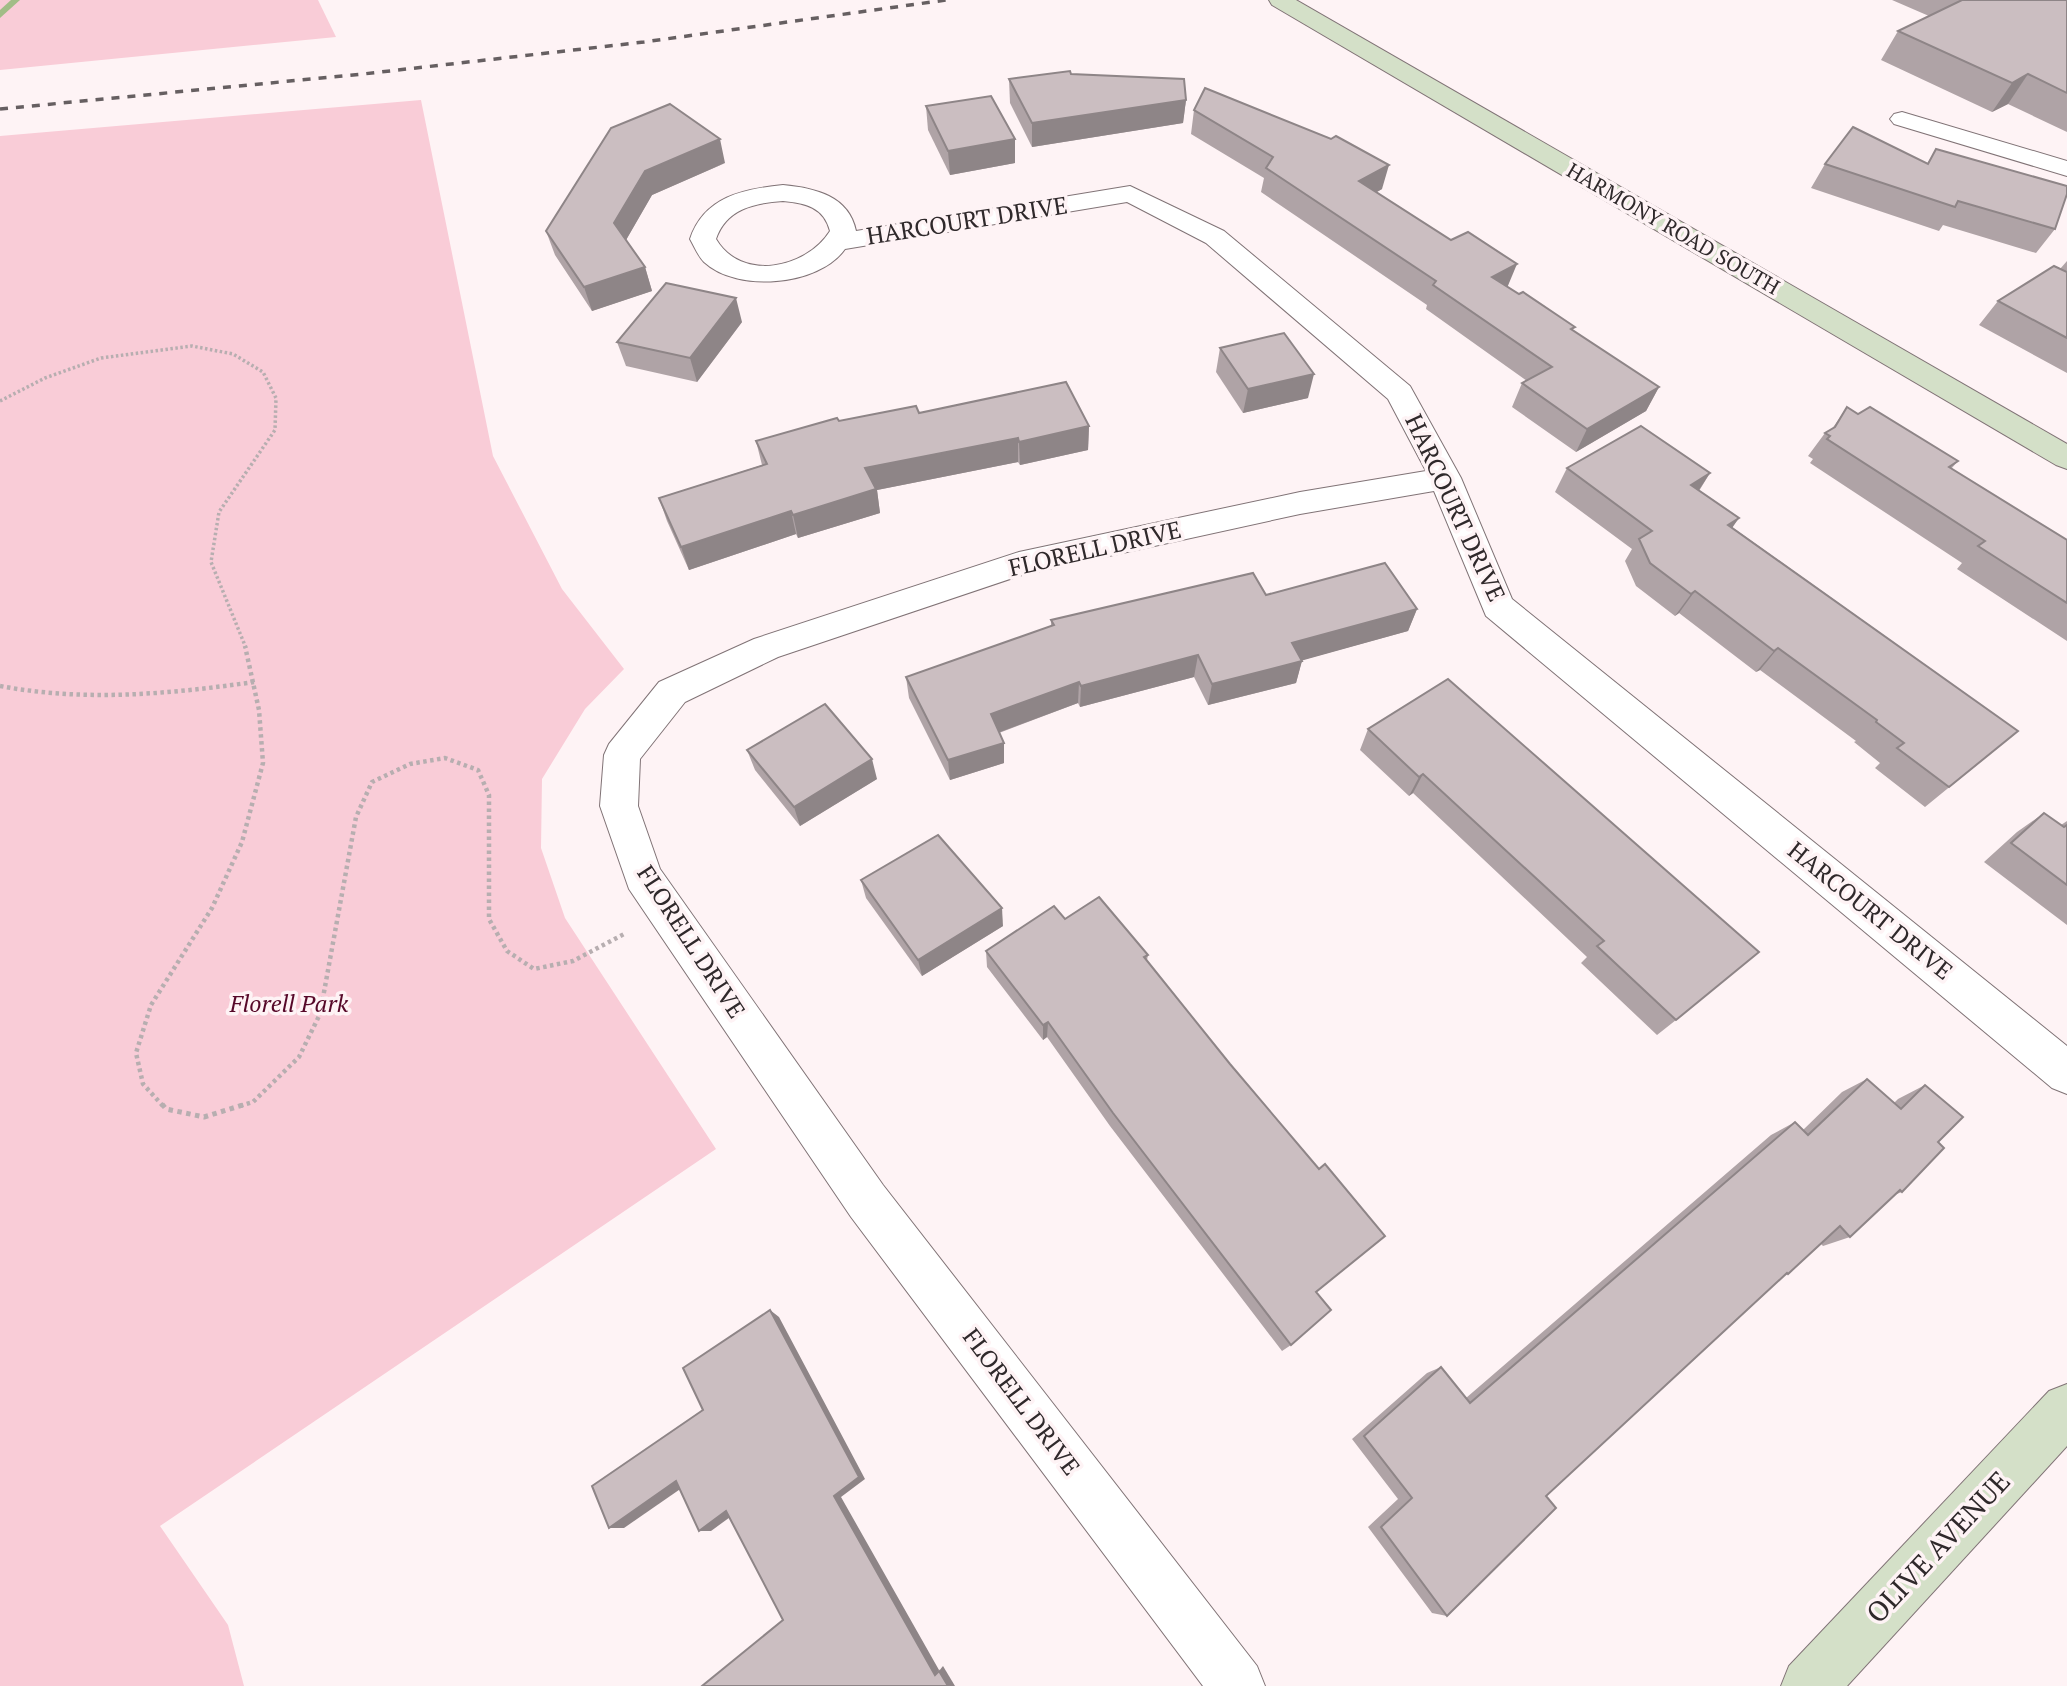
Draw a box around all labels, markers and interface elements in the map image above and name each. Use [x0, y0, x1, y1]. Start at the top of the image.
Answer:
street label: HARMONY ROAD SOUTH [1562, 156, 1785, 301]
street label: HARCOURT DRIVE [864, 188, 1070, 252]
street label: HARCOURT DRIVE [1398, 409, 1513, 606]
street label: FLORELL DRIVE [1005, 513, 1184, 583]
street label: HARCOURT DRIVE [1782, 834, 1960, 987]
street label: FLORELL DRIVE [631, 859, 753, 1024]
park label: Florell Park [229, 987, 349, 1019]
street label: FLORELL DRIVE [956, 1322, 1088, 1481]
street label: OLIVE AVENUE [1858, 1463, 2018, 1631]

